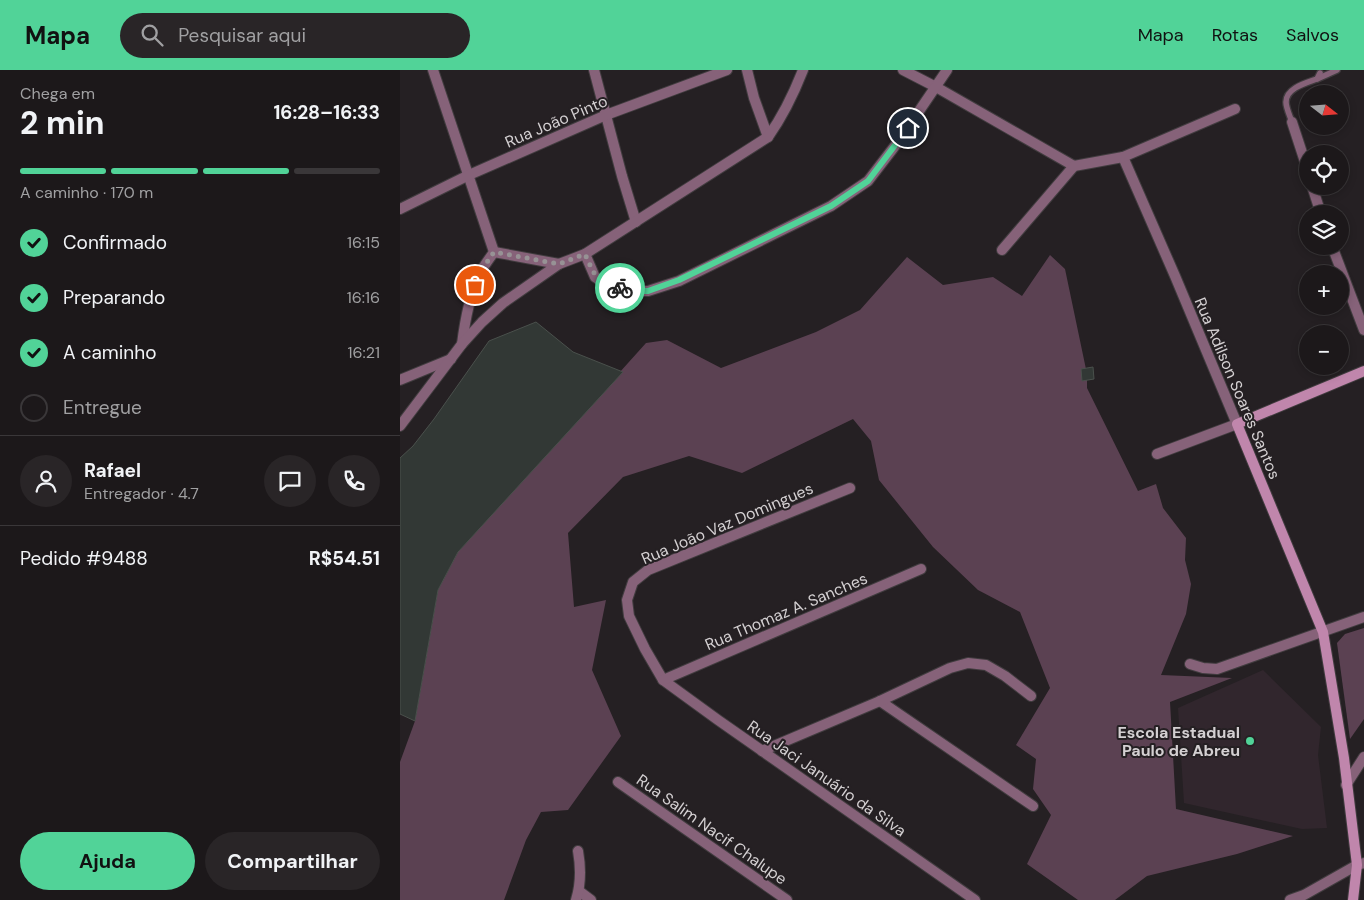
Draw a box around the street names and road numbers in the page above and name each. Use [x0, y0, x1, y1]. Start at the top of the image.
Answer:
street label: Rua João Pinto [502, 90, 611, 153]
street label: Rua Adilson Soares Santos [1190, 294, 1285, 482]
street label: Rua João Vaz Domingues [638, 478, 816, 569]
street label: Rua Thomaz A. Sanches [702, 568, 871, 655]
street label: Rua Jaci Januário da Silva [743, 716, 910, 841]
street label: Rua Salim Nacif Chalupe [632, 769, 791, 889]

